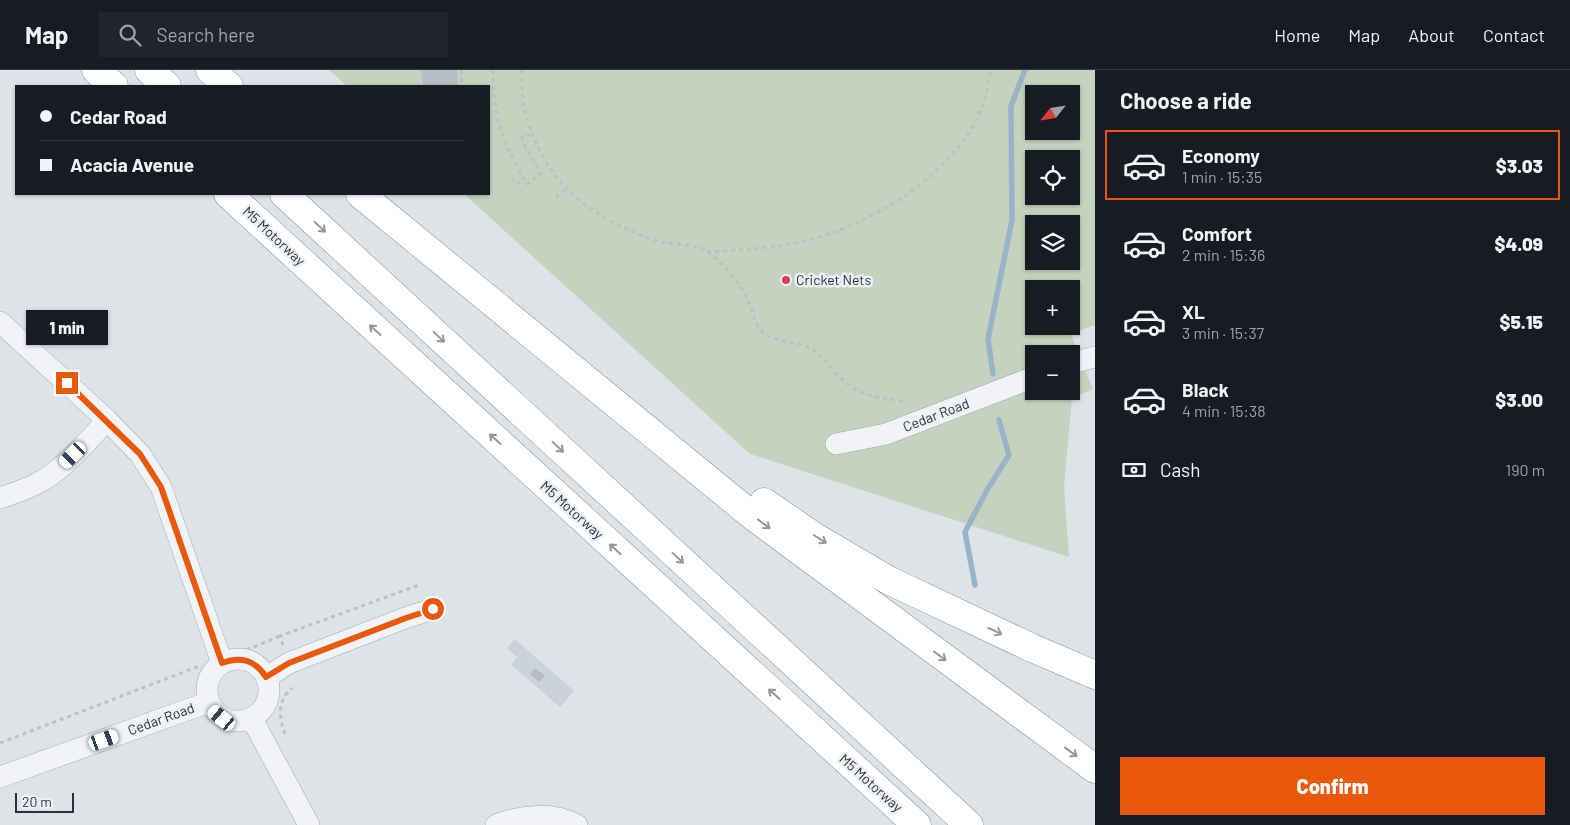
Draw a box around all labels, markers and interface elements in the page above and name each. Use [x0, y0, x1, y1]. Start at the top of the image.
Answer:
search box [98, 12, 448, 57]
text: Map [25, 20, 68, 49]
icon: search [116, 21, 144, 49]
text: Search here [156, 23, 255, 46]
text: Home [1274, 24, 1320, 46]
text: Map [1348, 24, 1380, 46]
text: About [1408, 24, 1455, 46]
text: Contact [1483, 24, 1545, 46]
north arrow [1025, 85, 1080, 140]
map controls [1025, 85, 1080, 400]
text: Choose a ride [1120, 87, 1252, 113]
text: Cedar Road [70, 105, 167, 128]
icon: car [1122, 143, 1167, 188]
text: Economy [1182, 144, 1260, 167]
button: locate [1025, 150, 1080, 205]
text: Acacia Avenue [70, 153, 194, 176]
text: $3.03 [1496, 154, 1543, 177]
text: 1 min · 15:35 [1182, 167, 1262, 186]
street label: M5 Motorway [240, 202, 309, 269]
button: layers [1025, 215, 1080, 270]
one-way arrow [313, 221, 326, 233]
icon: car [1122, 221, 1167, 266]
text: Comfort [1182, 222, 1252, 245]
text: $4.09 [1495, 232, 1543, 255]
text: 2 min · 15:36 [1182, 245, 1265, 264]
place label: Cricket Nets [796, 271, 871, 288]
marker: Cricket Nets [780, 274, 792, 286]
button: + [1025, 280, 1080, 335]
icon: car [1122, 299, 1167, 344]
text: XL [1182, 300, 1205, 323]
callout: 1 min [26, 310, 108, 346]
text: $5.15 [1499, 310, 1543, 333]
text: 1 min [49, 318, 85, 337]
text: 3 min · 15:37 [1182, 323, 1264, 342]
one-way arrow [369, 324, 382, 336]
one-way arrow [433, 331, 446, 343]
button: − [1025, 345, 1080, 400]
route end [56, 372, 78, 394]
icon: car [1122, 377, 1167, 422]
text: Black [1182, 378, 1229, 401]
text: $3.00 [1495, 388, 1543, 411]
street label: Cedar Road [900, 394, 971, 435]
text: 4 min · 15:38 [1182, 401, 1266, 420]
one-way arrow [489, 434, 502, 445]
car [57, 439, 88, 471]
one-way arrow [552, 441, 565, 453]
icon: cash [1120, 456, 1148, 484]
text: Cash [1160, 458, 1201, 481]
text: 190 m [1506, 460, 1545, 479]
street label: M5 Motorway [537, 477, 608, 543]
one-way arrow [757, 518, 770, 529]
one-way arrow [812, 535, 826, 545]
one-way arrow [608, 543, 621, 555]
one-way arrow [671, 552, 684, 563]
route start [422, 598, 444, 620]
one-way arrow [987, 627, 1002, 636]
one-way arrow [933, 650, 946, 661]
one-way arrow [767, 688, 780, 700]
street label: Cedar Road [125, 699, 196, 738]
car [205, 703, 238, 733]
car [87, 728, 120, 752]
one-way arrow [1064, 747, 1078, 757]
street label: M5 Motorway [836, 750, 907, 816]
button: Confirm [1120, 757, 1545, 815]
scale bar [15, 790, 74, 813]
text: 20 m [22, 793, 52, 810]

